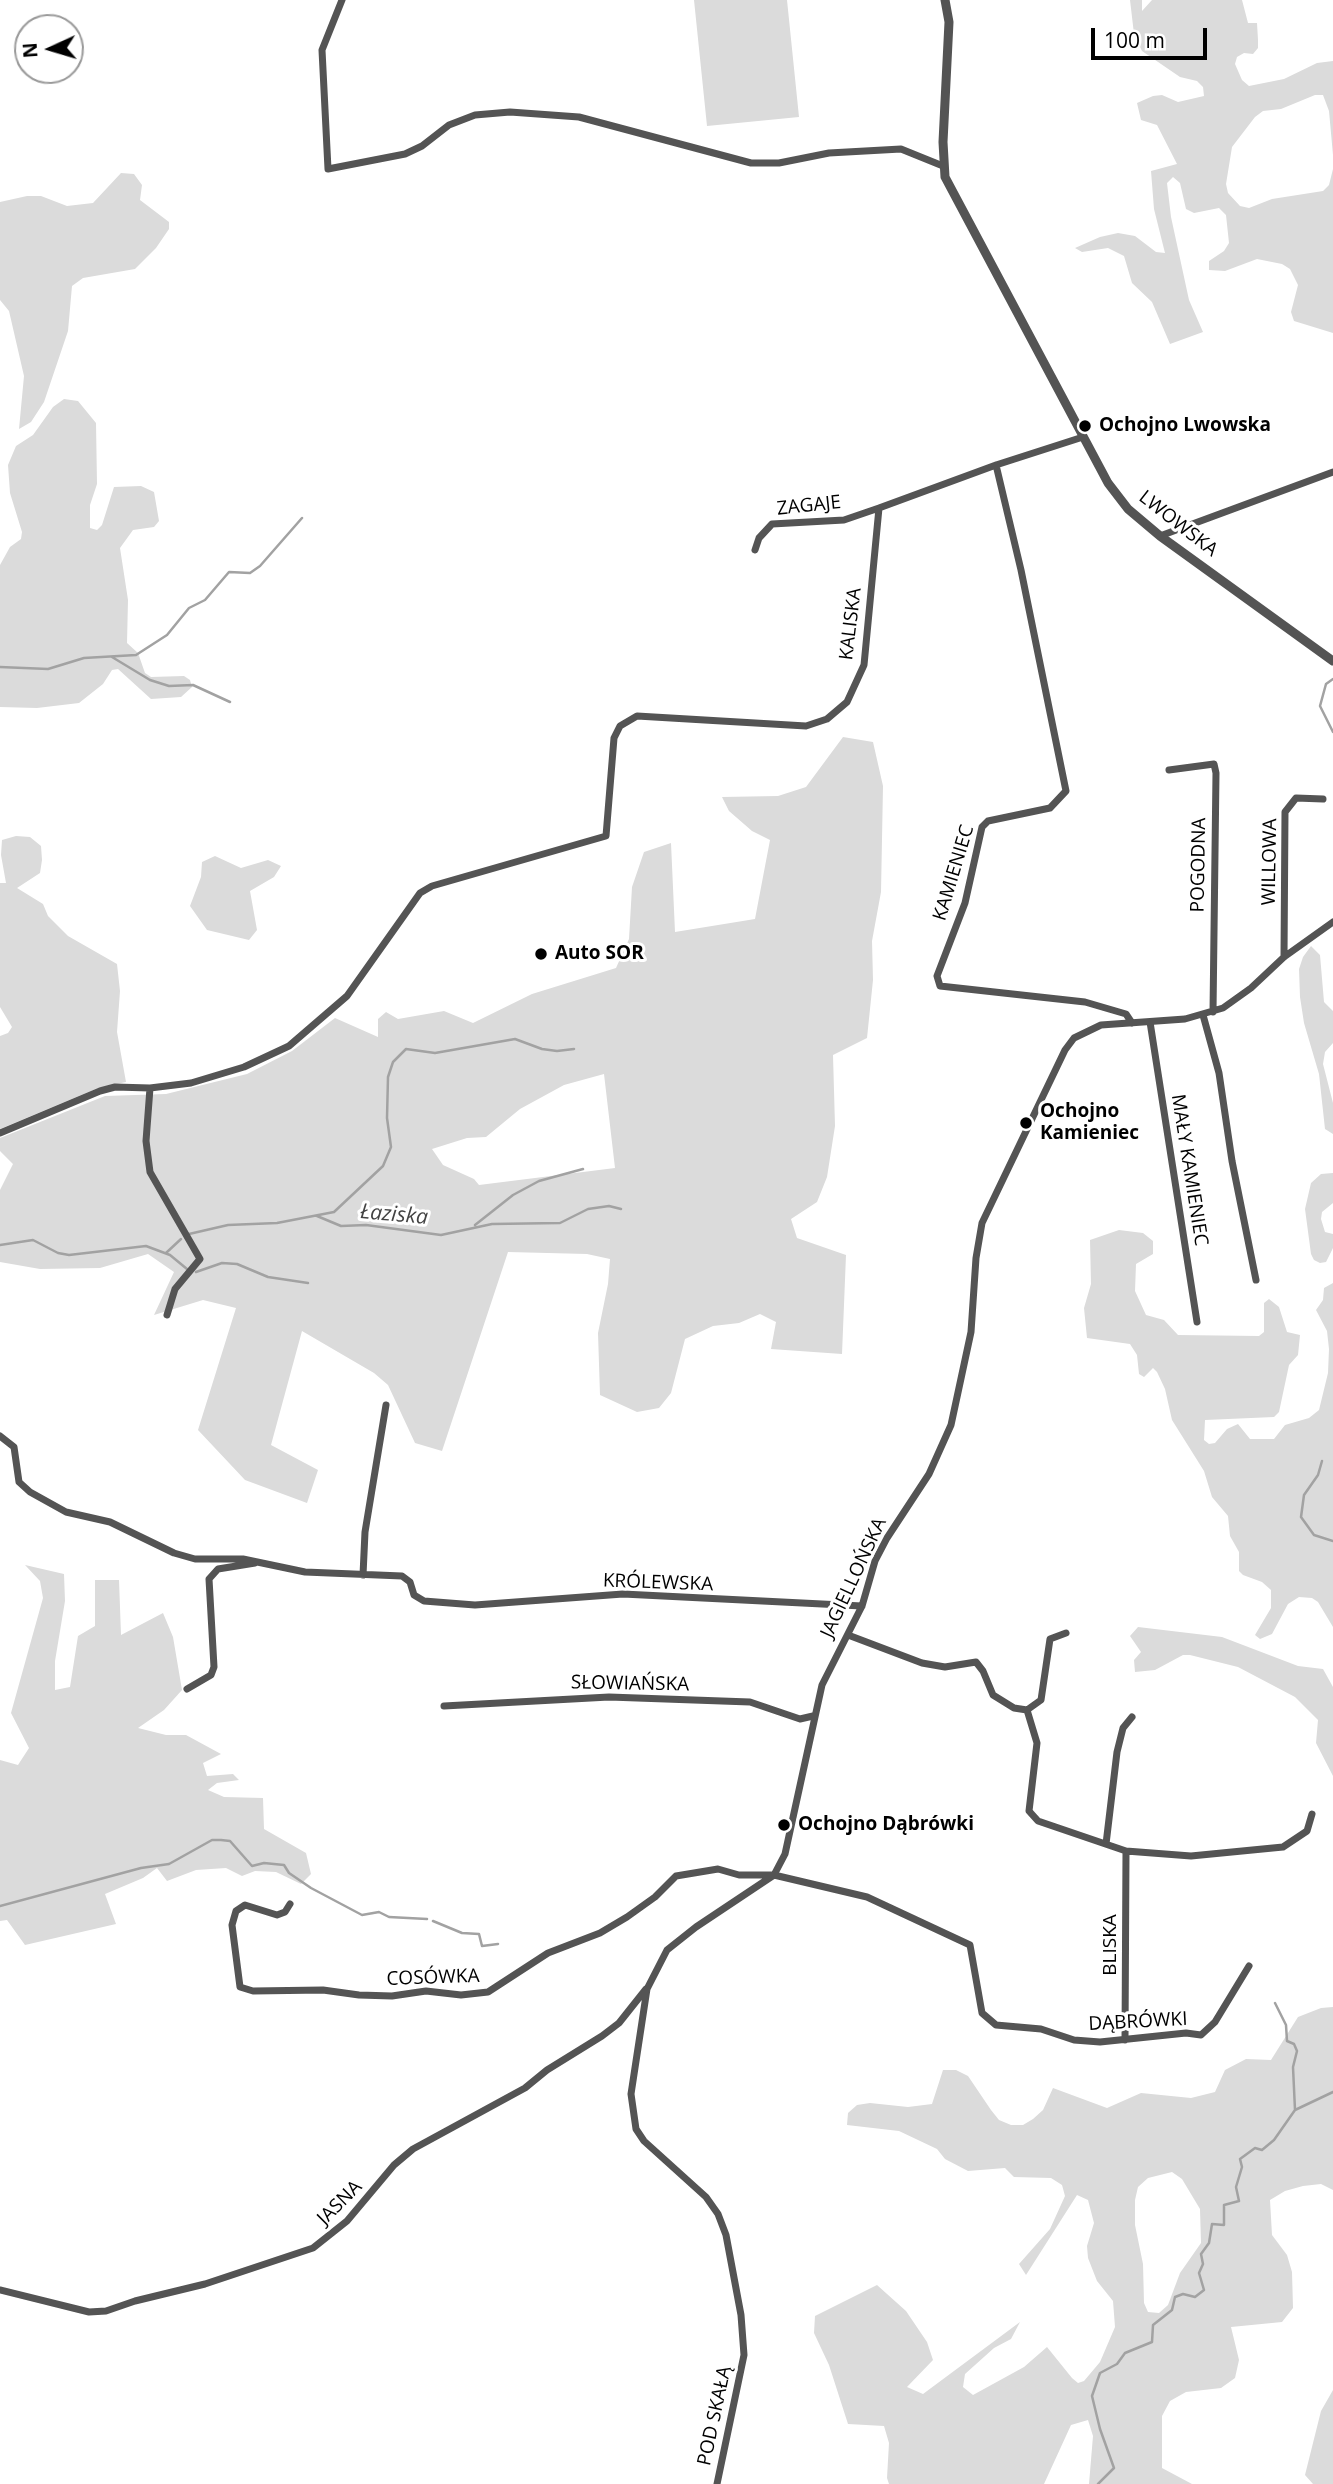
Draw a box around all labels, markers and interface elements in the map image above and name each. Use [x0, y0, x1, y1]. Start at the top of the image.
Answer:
north arrow [14, 14, 84, 84]
scale bar [1095, 14, 1210, 58]
text: 100 m [1104, 26, 1165, 54]
text: N [17, 42, 44, 59]
place label: Ochojno Lwowska [1099, 415, 1271, 437]
marker: Ochojno Lwowska [1077, 418, 1093, 434]
street label: LWOWSKA [1134, 486, 1222, 562]
street label: ZAGAJE [776, 491, 842, 521]
street label: KALISKA [835, 586, 867, 662]
street label: POGODNA [1187, 817, 1211, 913]
street label: WILLOWA [1258, 818, 1282, 906]
street label: KAMIENIEC [929, 822, 979, 924]
place label: Auto SOR [555, 943, 644, 965]
marker: Auto SOR [533, 946, 549, 962]
street label: MAŁY KAMIENIEC [1166, 1093, 1212, 1247]
place label: Ochojno Kamieniec [1040, 1101, 1139, 1145]
marker: Ochojno Kamieniec [1018, 1115, 1034, 1131]
water label: Łaziska [359, 1199, 429, 1231]
street label: JAGIELLOŃSKA [816, 1514, 892, 1642]
street label: KRÓLEWSKA [603, 1570, 713, 1596]
street label: SŁOWIAŃSKA [571, 1672, 689, 1696]
place label: Ochojno Dąbrówki [798, 1814, 974, 1836]
marker: Ochojno Dąbrówki [776, 1817, 792, 1833]
street label: BLISKA [1100, 1914, 1122, 1976]
street label: COSÓWKA [386, 1965, 480, 1991]
street label: DĄBRÓWKI [1088, 2008, 1188, 2036]
street label: JASNA [313, 2176, 367, 2230]
street label: POD SKAŁĄ [693, 2364, 737, 2468]

